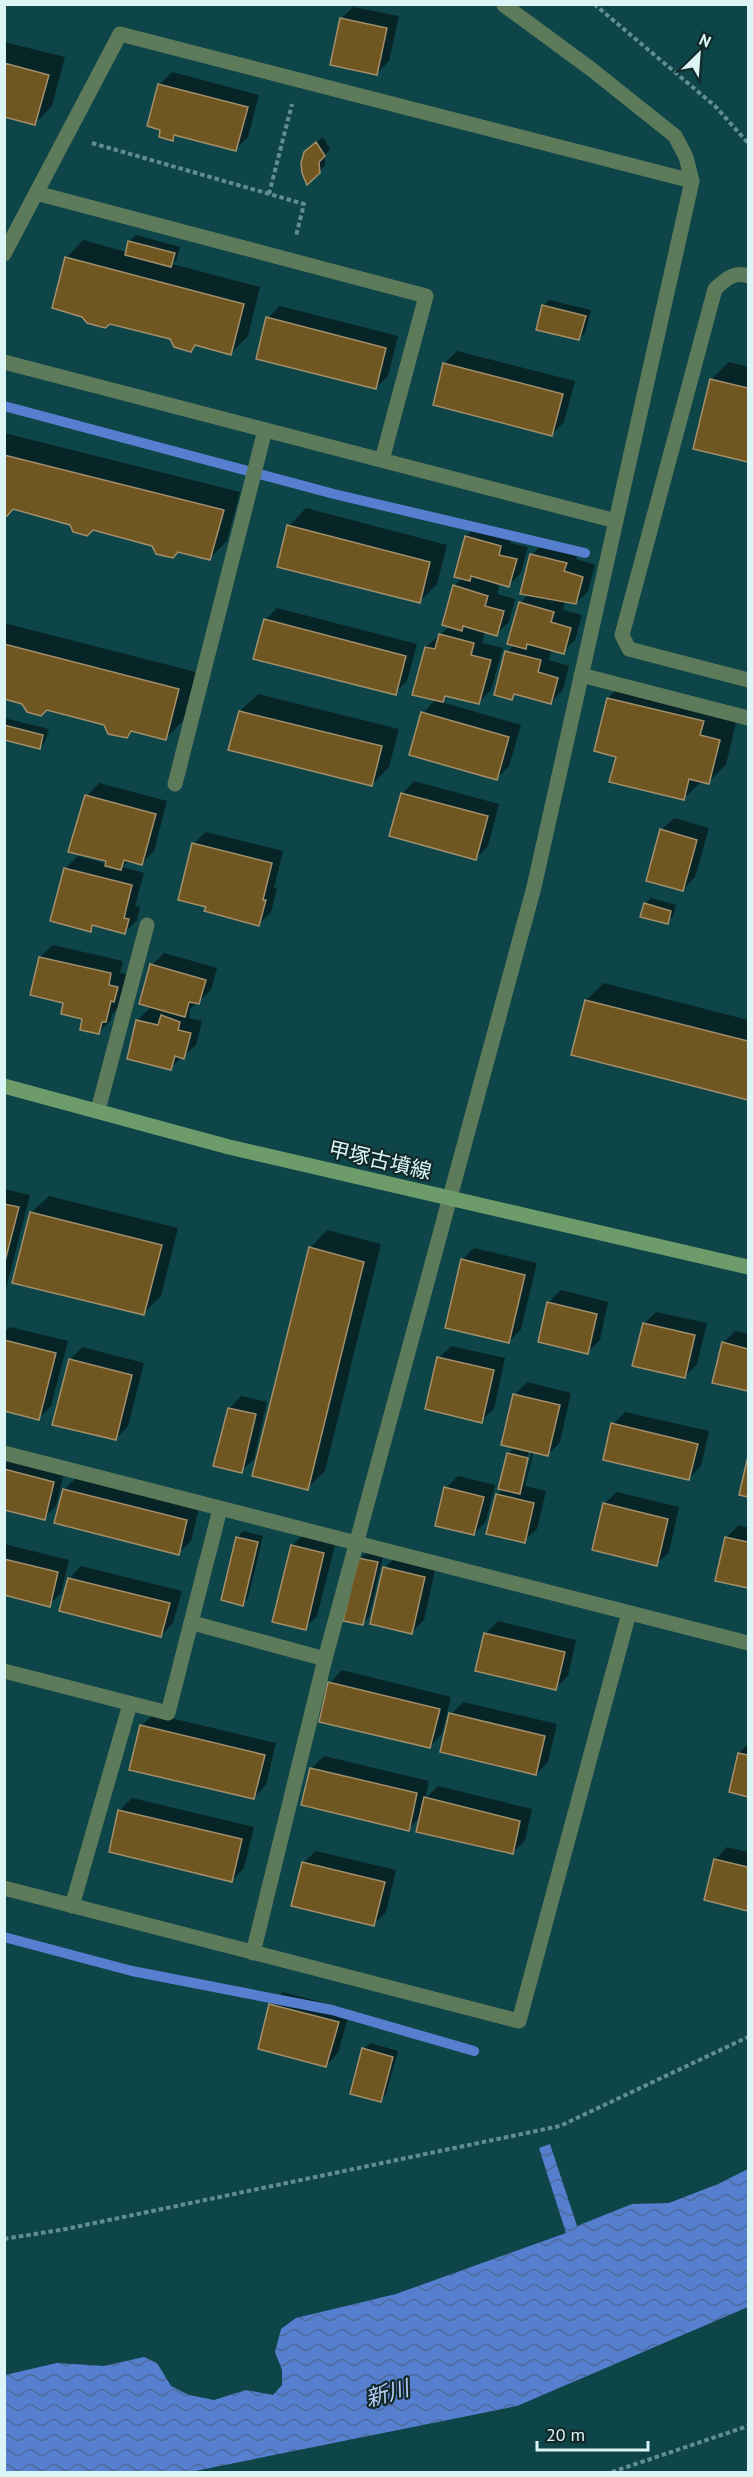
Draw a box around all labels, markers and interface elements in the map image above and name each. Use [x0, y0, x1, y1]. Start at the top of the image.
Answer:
north arrow [669, 24, 729, 84]
text: N [696, 29, 714, 52]
street label: 甲塚古墳線 [326, 1135, 434, 1185]
water label: 新川 [362, 2373, 414, 2413]
scale bar [537, 2414, 648, 2452]
text: 20 m [546, 2423, 585, 2446]

